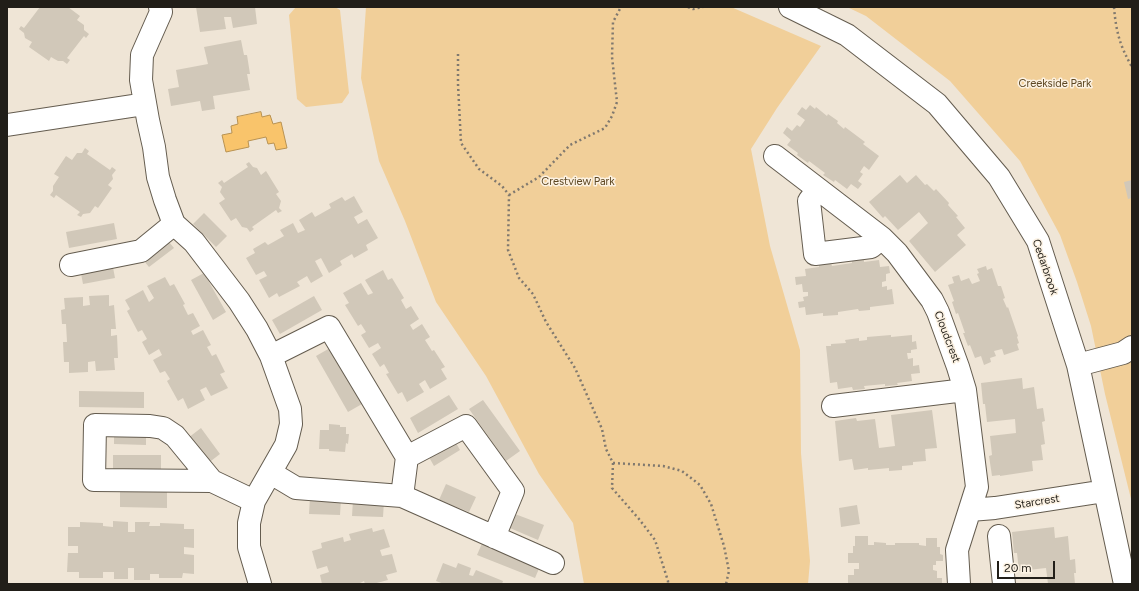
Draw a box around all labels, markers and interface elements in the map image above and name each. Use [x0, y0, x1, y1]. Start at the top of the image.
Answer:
park label: Creekside Park [1019, 77, 1091, 91]
park label: Crestview Park [541, 175, 615, 189]
street label: Cedarbrook [1029, 237, 1061, 297]
street label: Cloudcrest [931, 309, 963, 365]
street label: Starcrest [1014, 492, 1060, 512]
scale bar [999, 553, 1057, 579]
text: 20 m [1004, 561, 1032, 575]

